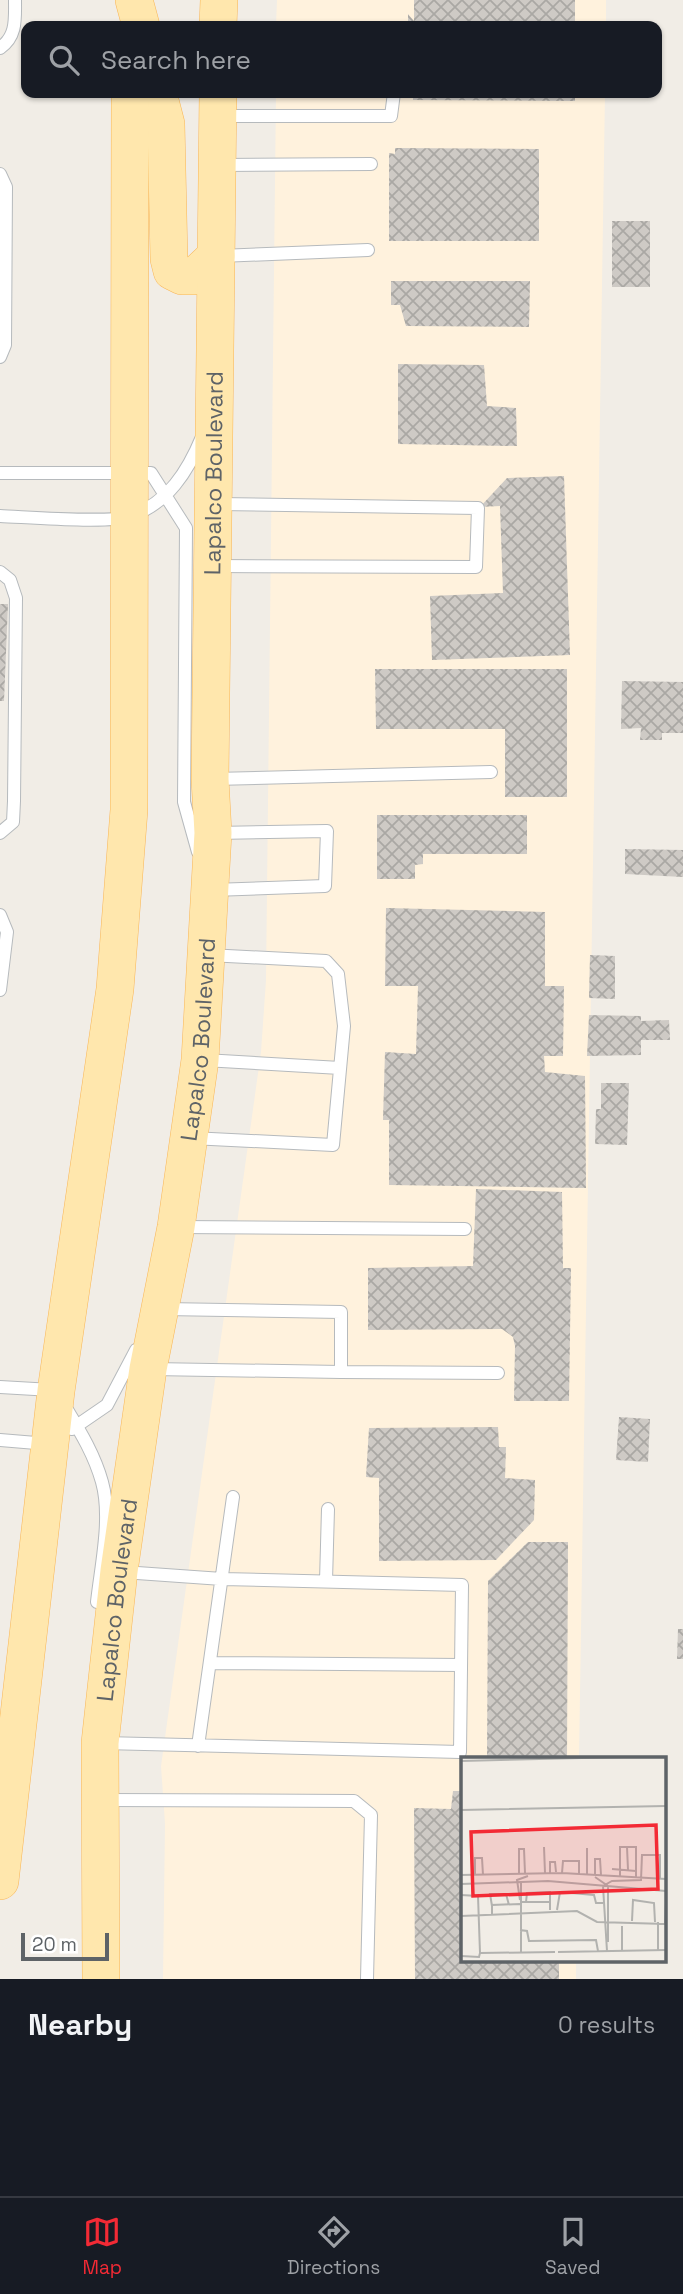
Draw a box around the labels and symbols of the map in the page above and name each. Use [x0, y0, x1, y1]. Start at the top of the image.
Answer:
street label: Lapalco Boulevard [197, 371, 230, 575]
street label: Lapalco Boulevard [174, 937, 222, 1143]
street label: Lapalco Boulevard [90, 1497, 144, 1703]
inset map [461, 1757, 666, 1962]
scale bar [21, 1930, 108, 1962]

